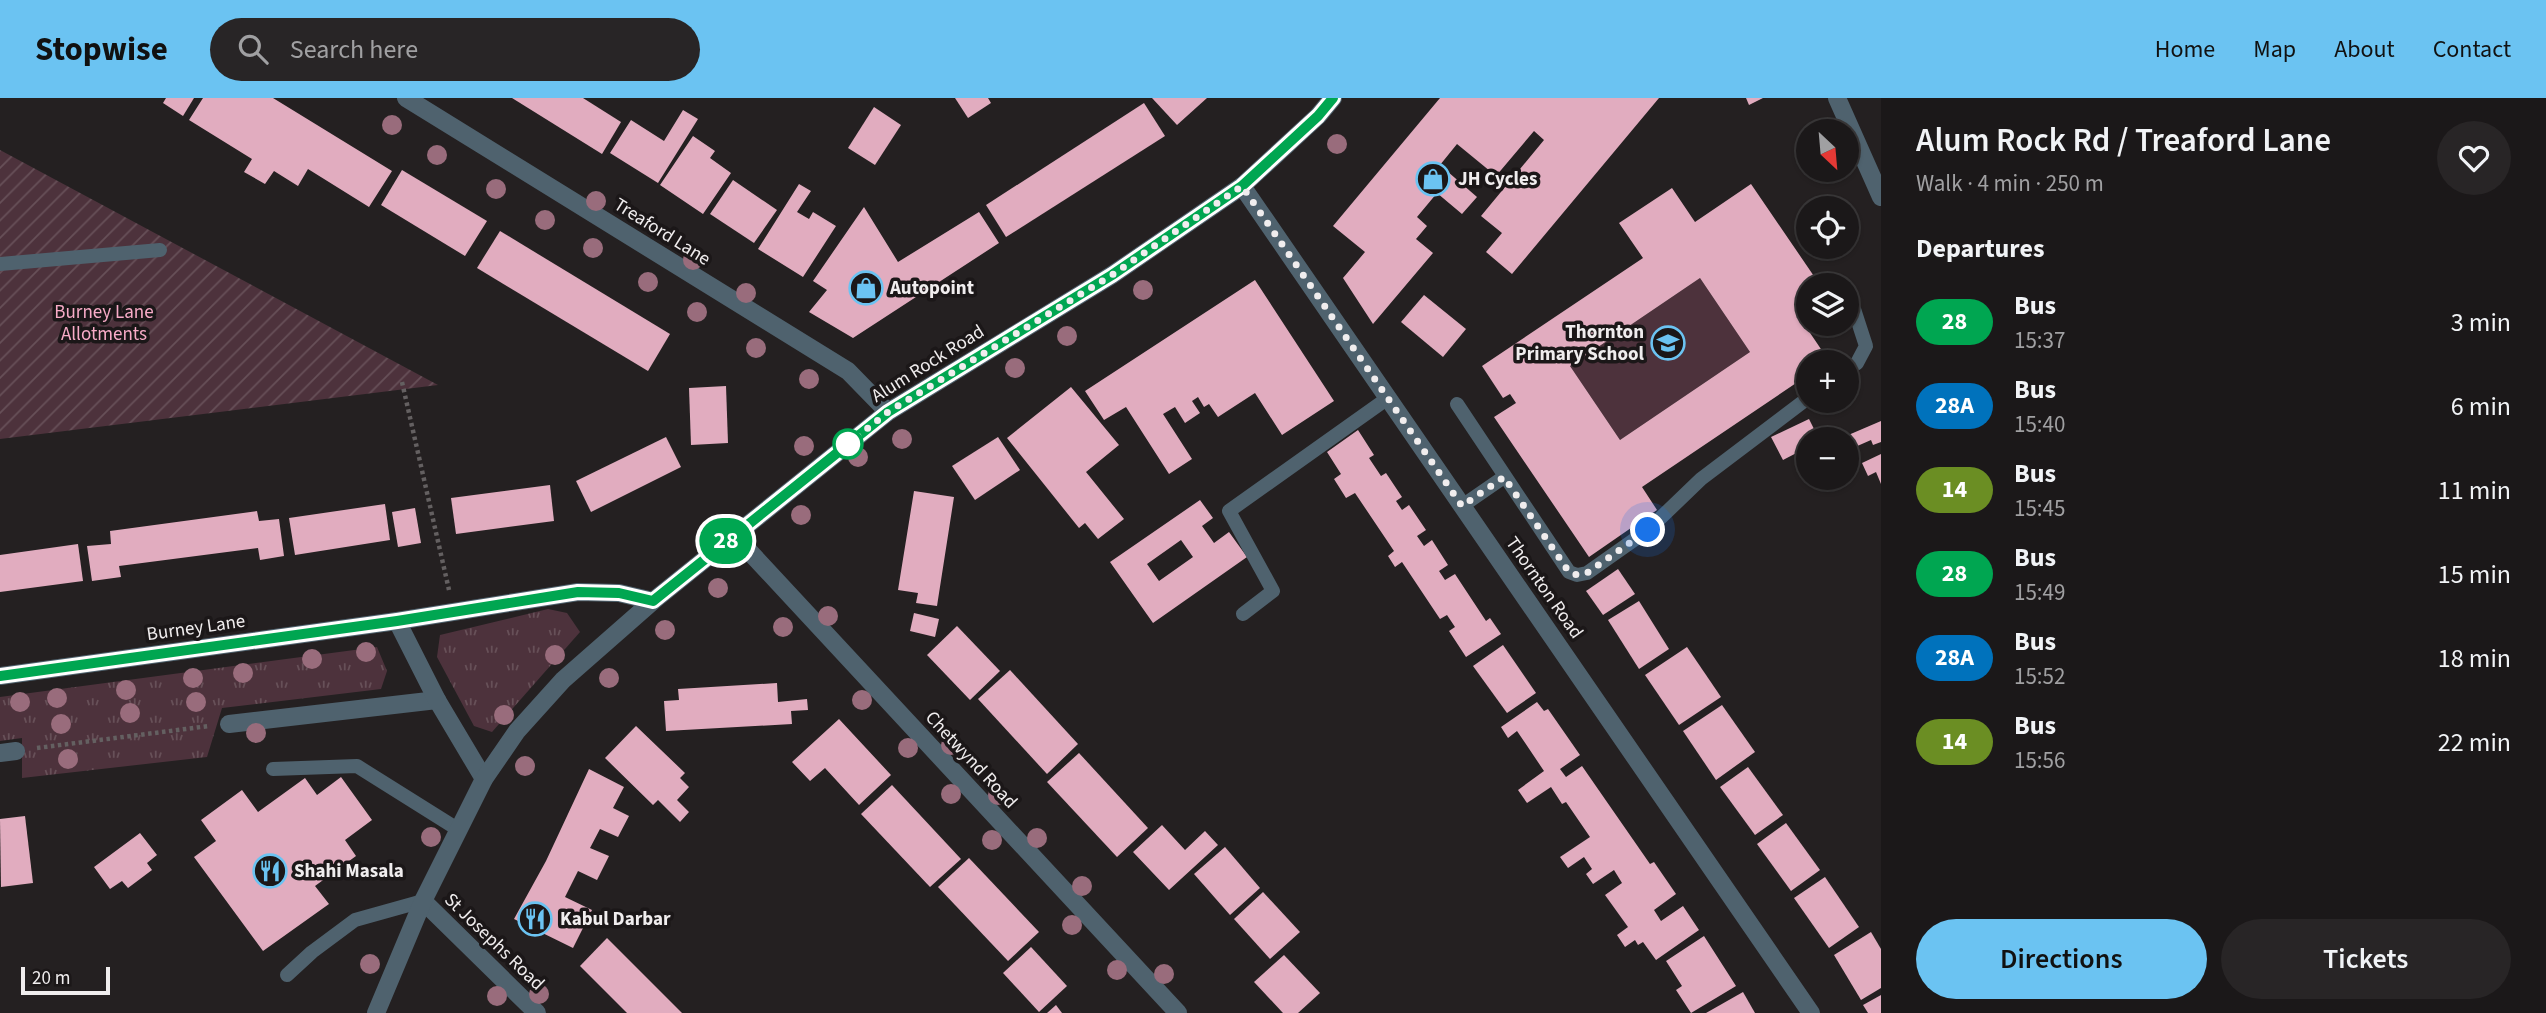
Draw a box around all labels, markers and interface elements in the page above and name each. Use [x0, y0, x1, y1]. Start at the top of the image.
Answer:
search box [210, 18, 700, 81]
text: Stopwise [35, 26, 168, 73]
icon: search [234, 30, 272, 68]
text: Search here [290, 31, 418, 68]
text: Home [2155, 32, 2215, 67]
text: Map [2253, 32, 2296, 67]
text: About [2334, 32, 2395, 67]
text: Contact [2433, 32, 2511, 67]
text: Alum Rock Rd / Treaford Lane [1916, 117, 2331, 164]
north arrow [1796, 119, 1858, 182]
map controls [1796, 119, 1859, 490]
button: heart [2437, 121, 2511, 195]
shop icon: JH Cycles [1414, 160, 1452, 198]
place label: JH Cycles [1458, 166, 1537, 193]
text: Walk · 4 min · 250 m [1916, 167, 2104, 200]
street label: Treaford Lane [608, 192, 716, 272]
button: locate [1796, 196, 1859, 259]
text: Departures [1916, 230, 2044, 267]
shop icon: Autopoint [847, 269, 885, 307]
button: layers [1796, 273, 1859, 336]
place label: Autopoint [889, 275, 974, 302]
text: Bus [2014, 287, 2056, 324]
park label: Burney Lane Allotments [54, 299, 154, 348]
text: 28 [1942, 304, 1967, 339]
text: 3 min [2451, 304, 2511, 341]
street label: Alum Rock Road [866, 318, 990, 410]
place label: Thornton Primary School [1515, 319, 1645, 368]
school or university icon: Thornton Primary School [1649, 324, 1687, 362]
text: 15:37 [2014, 324, 2065, 357]
button: + [1796, 350, 1859, 413]
text: Bus [2014, 371, 2056, 408]
text: 28A [1935, 388, 1974, 423]
text: 6 min [2451, 388, 2511, 425]
text: 15:40 [2014, 408, 2065, 441]
button: − [1796, 427, 1859, 490]
unlabelled marker [833, 429, 863, 459]
text: Bus [2014, 455, 2056, 492]
text: 14 [1942, 472, 1967, 507]
text: 11 min [2438, 472, 2511, 509]
text: 15:45 [2014, 492, 2065, 525]
your location [1630, 512, 1665, 547]
line badge: 28 [694, 518, 758, 564]
text: 28 [713, 523, 739, 558]
street label: Thornton Road [1499, 531, 1589, 645]
text: Bus [2014, 539, 2056, 576]
text: 28 [1942, 556, 1967, 591]
text: 15 min [2438, 556, 2511, 593]
text: 15:49 [2014, 576, 2065, 609]
street label: Burney Lane [145, 608, 247, 648]
text: Bus [2014, 623, 2056, 660]
text: 28A [1935, 640, 1974, 675]
text: 18 min [2438, 640, 2511, 677]
text: 15:52 [2014, 660, 2065, 693]
street label: Chetwynd Road [919, 705, 1023, 815]
text: Bus [2014, 707, 2056, 744]
text: 14 [1942, 724, 1967, 759]
text: 22 min [2438, 724, 2511, 761]
text: 15:56 [2014, 744, 2065, 777]
restaurant icon: Shahi Masala [251, 852, 289, 890]
place label: Shahi Masala [294, 858, 404, 885]
street label: St Josephs Road [438, 887, 550, 997]
restaurant icon: Kabul Darbar [516, 900, 554, 938]
place label: Kabul Darbar [560, 906, 671, 933]
button: Directions [1916, 919, 2207, 999]
button: Tickets [2221, 919, 2511, 999]
scale bar [21, 964, 110, 996]
text: 20 m [32, 965, 70, 992]

